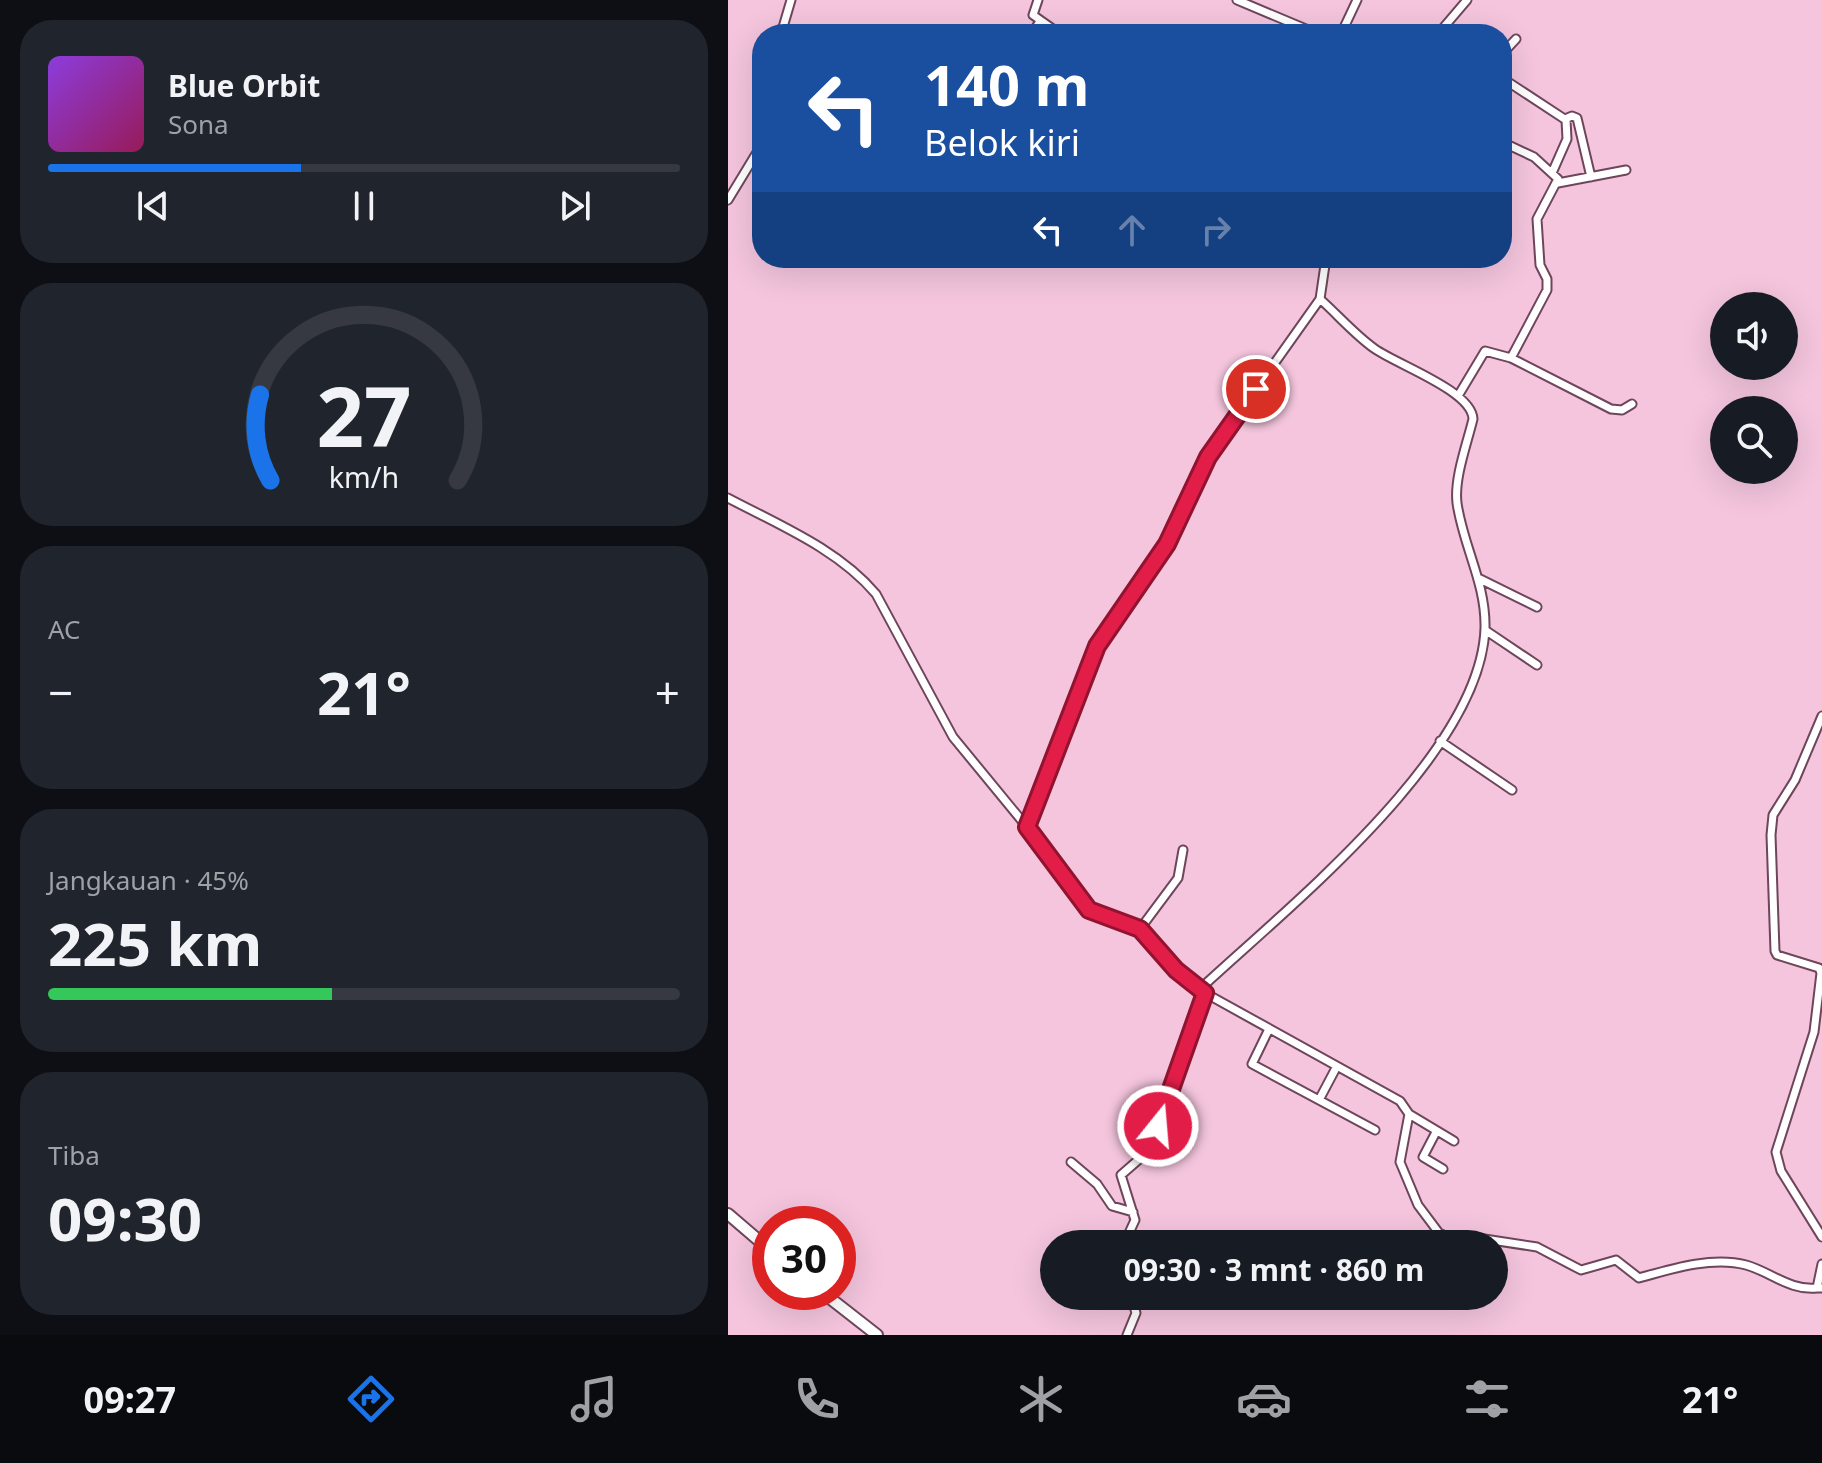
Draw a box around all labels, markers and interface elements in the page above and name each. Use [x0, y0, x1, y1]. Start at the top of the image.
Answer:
text: 140 m [924, 46, 1089, 122]
icon: left [792, 56, 896, 160]
text: Blue Orbit [168, 65, 320, 106]
text: Sona [168, 106, 229, 142]
text: Belok kiri [924, 118, 1080, 167]
icon: previous [131, 184, 175, 228]
icon: pause [342, 184, 386, 228]
icon: next [553, 184, 597, 228]
icon: left [1026, 208, 1070, 252]
icon: ahead [1110, 208, 1154, 252]
icon: right [1194, 208, 1238, 252]
map controls [1710, 292, 1798, 484]
button: sound [1710, 292, 1798, 380]
pin [1222, 355, 1290, 423]
text: 27 [316, 357, 412, 470]
icon: arrive [1234, 367, 1278, 411]
button: search [1710, 396, 1798, 484]
text: km/h [329, 457, 399, 496]
text: AC [48, 611, 81, 647]
text: 21° [317, 651, 411, 733]
text: − [48, 662, 73, 722]
text: + [655, 662, 680, 722]
text: Jangkauan · 45% [48, 862, 249, 898]
text: 225 km [48, 902, 262, 984]
position arrow [1116, 1084, 1200, 1168]
text: Tiba [48, 1137, 100, 1173]
text: 09:30 [48, 1177, 202, 1259]
speed limit sign: 30 [752, 1206, 856, 1310]
text: 09:30 · 3 mnt · 860 m [1124, 1249, 1424, 1290]
icon: directions [343, 1371, 399, 1427]
icon: music [566, 1371, 622, 1427]
icon: phone [789, 1371, 845, 1427]
icon: climate [1013, 1371, 1069, 1427]
icon: car [1236, 1371, 1292, 1427]
icon: filters [1459, 1371, 1515, 1427]
text: 09:27 [84, 1375, 176, 1424]
text: 21° [1682, 1375, 1738, 1424]

